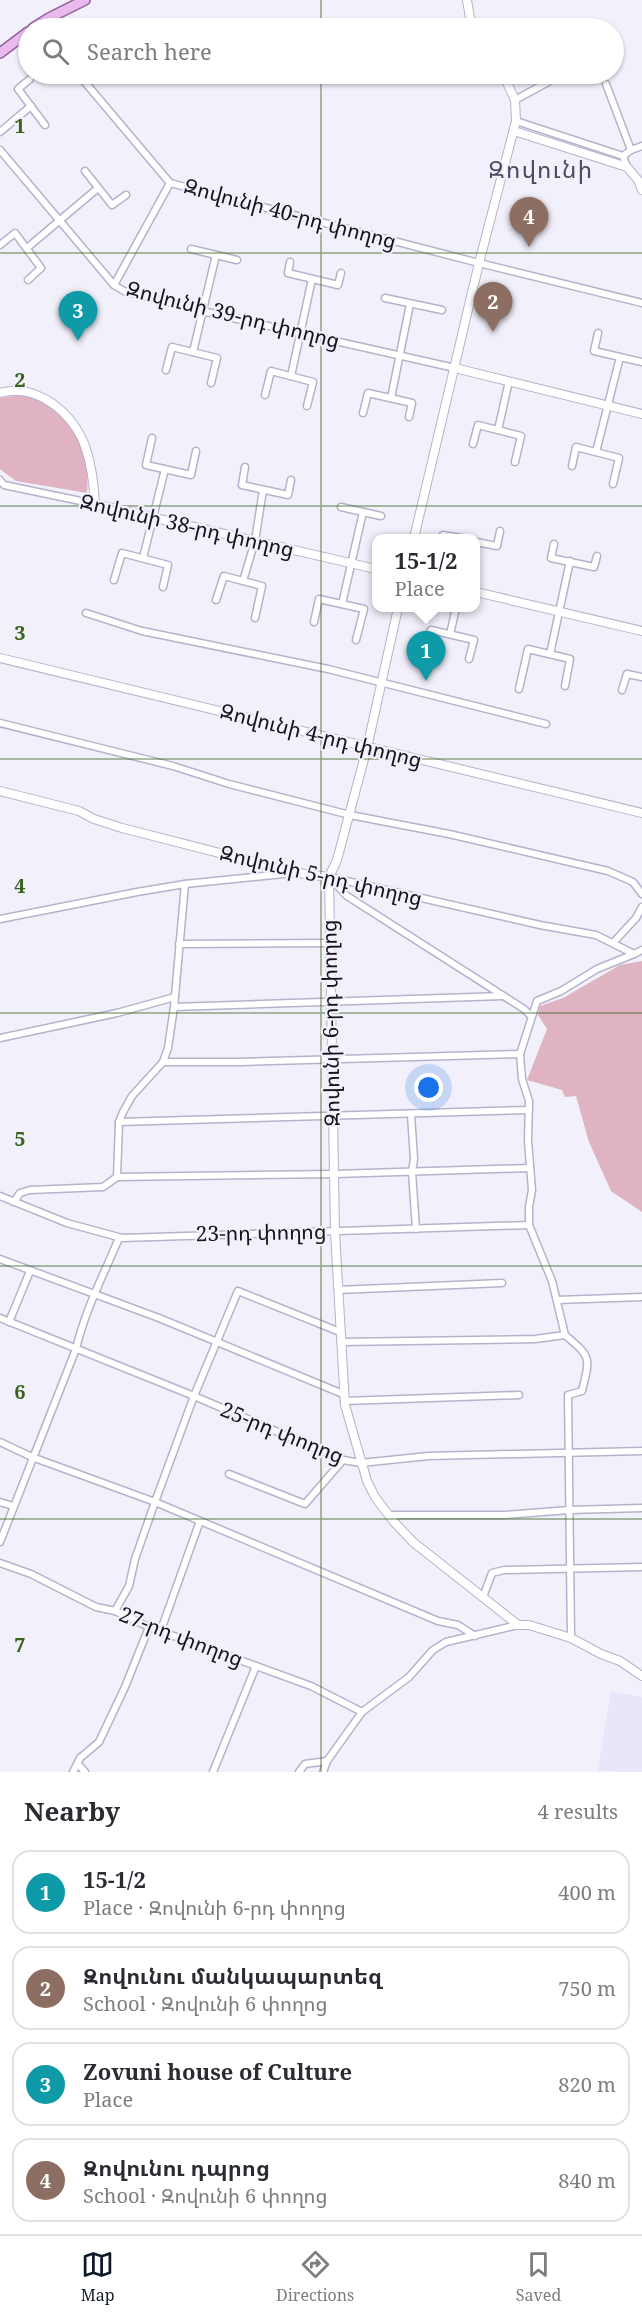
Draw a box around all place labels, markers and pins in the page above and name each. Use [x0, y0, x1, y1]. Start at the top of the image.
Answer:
pin: 4 [510, 198, 548, 247]
pin: 2 [474, 282, 512, 332]
pin: 3 [58, 292, 98, 341]
pin: 1 [406, 632, 446, 681]

